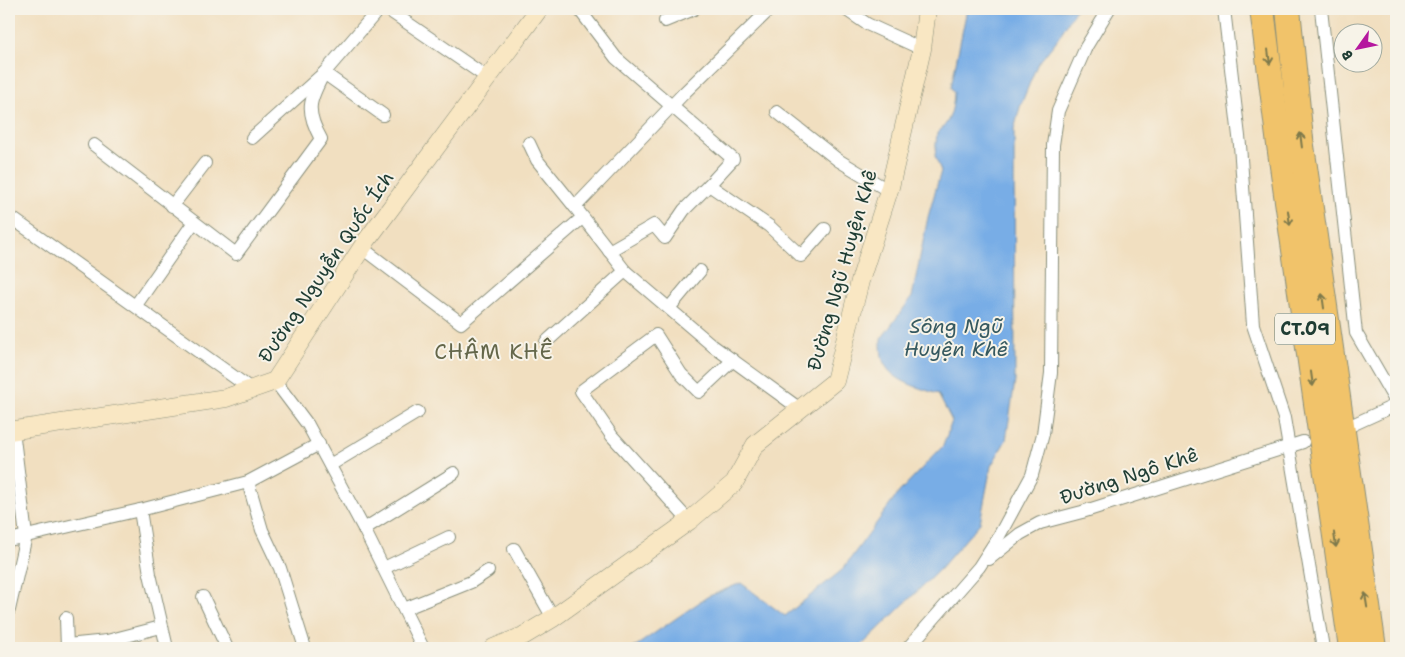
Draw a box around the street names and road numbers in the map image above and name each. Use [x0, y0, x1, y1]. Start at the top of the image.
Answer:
street label: Đường Nguyễn Quốc Ích [252, 166, 399, 367]
street label: Đường Ngũ Huyện Khê [801, 167, 883, 373]
road number: CT.09 [1275, 314, 1335, 344]
street label: Đường Ngô Khê [1057, 442, 1201, 510]

